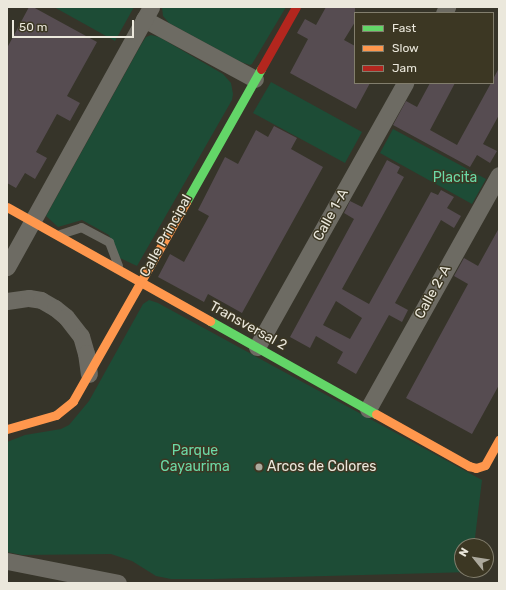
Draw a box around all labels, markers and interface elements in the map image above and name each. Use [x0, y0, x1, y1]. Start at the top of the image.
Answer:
scale bar [14, 12, 136, 38]
legend [354, 12, 494, 84]
text: 50 m [19, 20, 47, 34]
text: Fast [392, 21, 416, 35]
text: Slow [392, 41, 419, 55]
text: Jam [392, 61, 417, 75]
park label: Placita [433, 170, 477, 186]
street label: Calle 1-A [310, 186, 352, 244]
street label: Calle Principal [136, 192, 196, 280]
street label: Calle 2-A [411, 262, 455, 322]
street label: Transversal 2 [206, 298, 290, 354]
park label: Parque Cayaurima [160, 443, 230, 476]
place label: Arcos de Colores [267, 459, 376, 475]
marker: Arcos de Colores [254, 462, 264, 472]
north arrow [454, 538, 494, 578]
text: N [456, 546, 472, 559]

